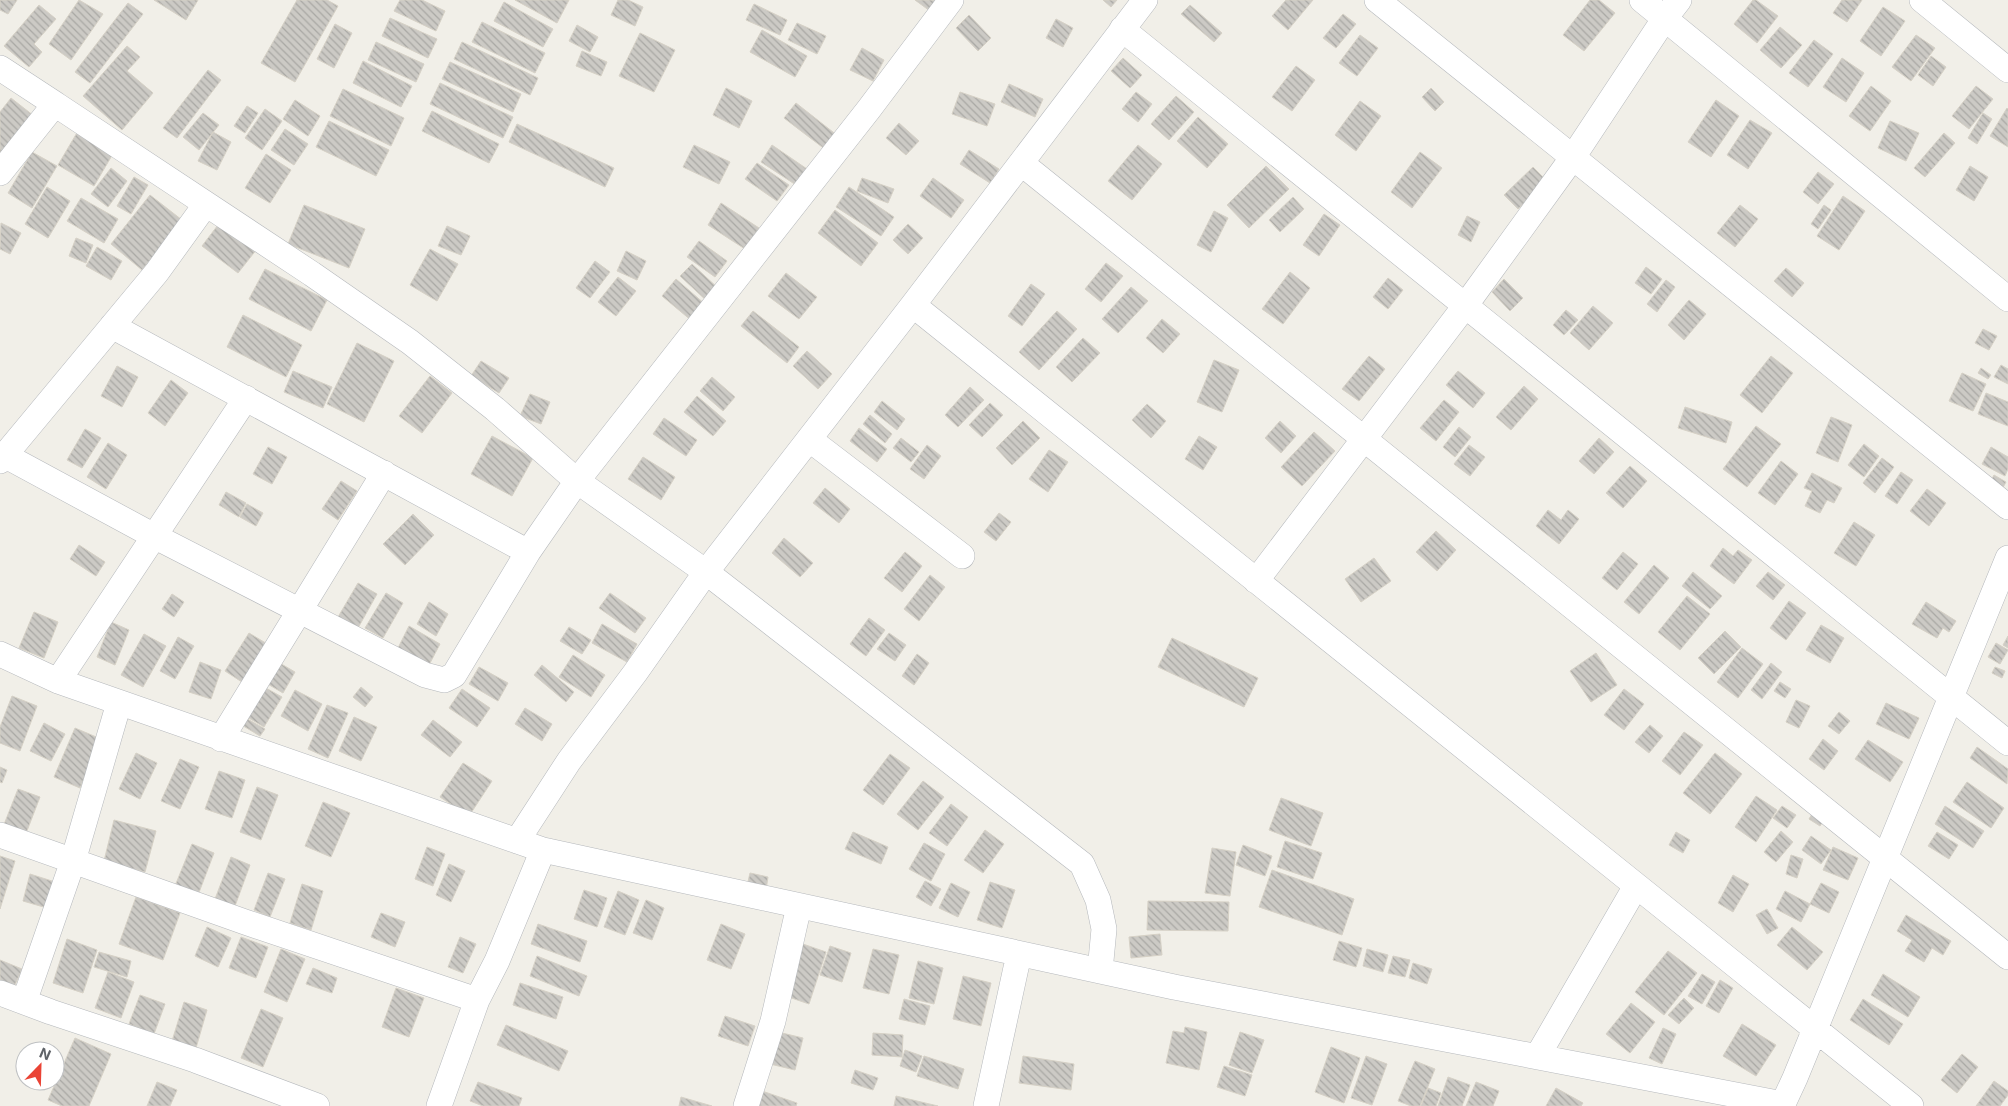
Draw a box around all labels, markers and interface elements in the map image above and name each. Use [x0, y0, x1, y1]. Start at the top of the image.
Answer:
north arrow [15, 1041, 65, 1091]
text: N [37, 1044, 54, 1063]

